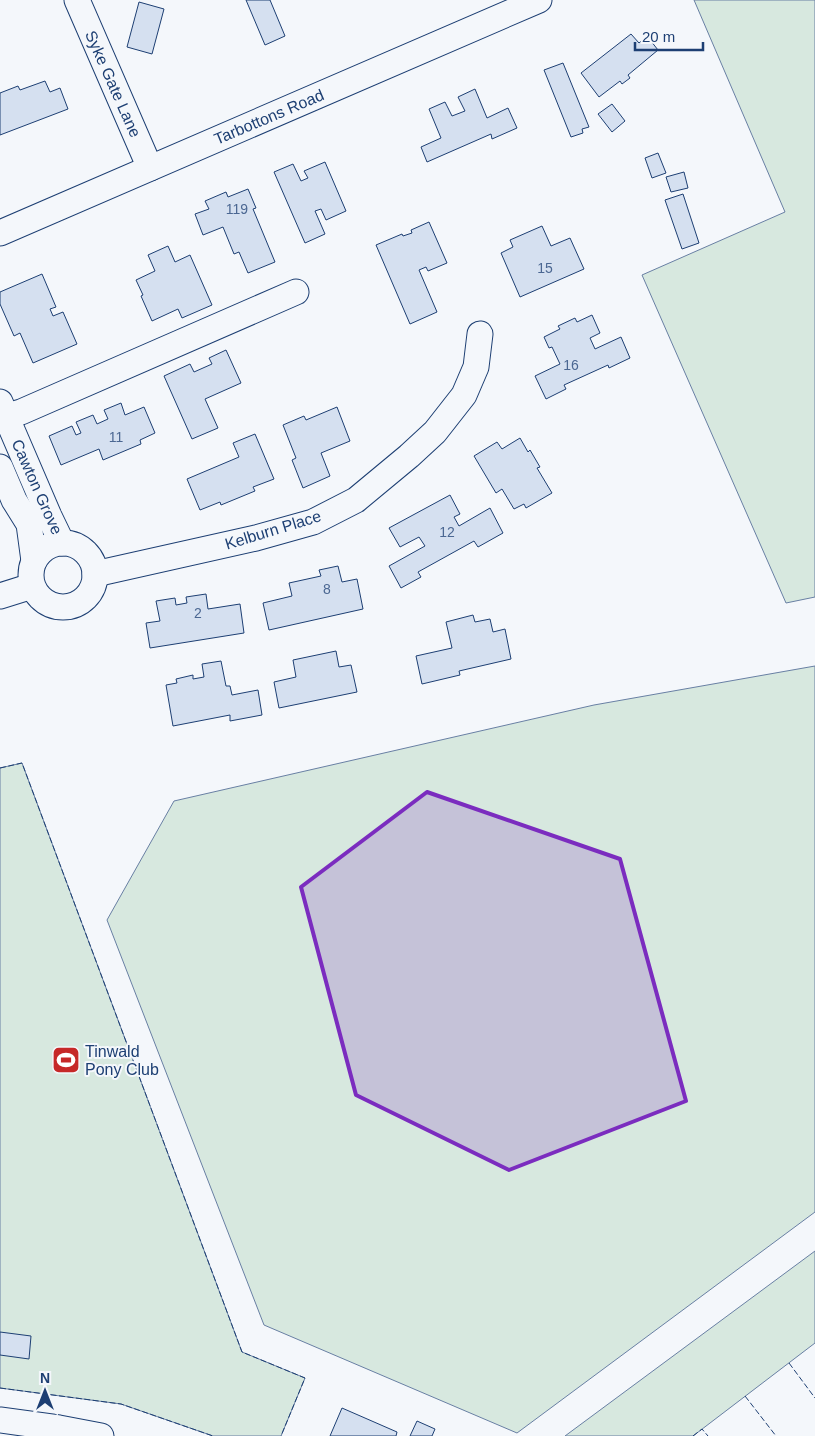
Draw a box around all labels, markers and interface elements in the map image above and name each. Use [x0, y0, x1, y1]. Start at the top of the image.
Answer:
scale bar [635, 20, 702, 52]
street label: Syke Gate Lane [82, 28, 144, 140]
text: 20 m [642, 28, 675, 45]
street label: Tarbottons Road [212, 86, 326, 148]
house number: 119 [226, 201, 248, 217]
house number: 15 [537, 260, 553, 276]
house number: 16 [563, 357, 579, 373]
house number: 11 [109, 429, 123, 445]
street label: Cawton Grove [8, 437, 66, 537]
street label: Kelburn Place [223, 507, 323, 553]
house number: 12 [439, 524, 455, 540]
house number: 8 [323, 581, 331, 597]
house number: 2 [194, 605, 202, 621]
place label: Tinwald Pony Club [85, 1043, 159, 1078]
sports icon: Tinwald Pony Club [51, 1045, 81, 1075]
north arrow [20, 1366, 70, 1416]
text: N [40, 1370, 50, 1386]

